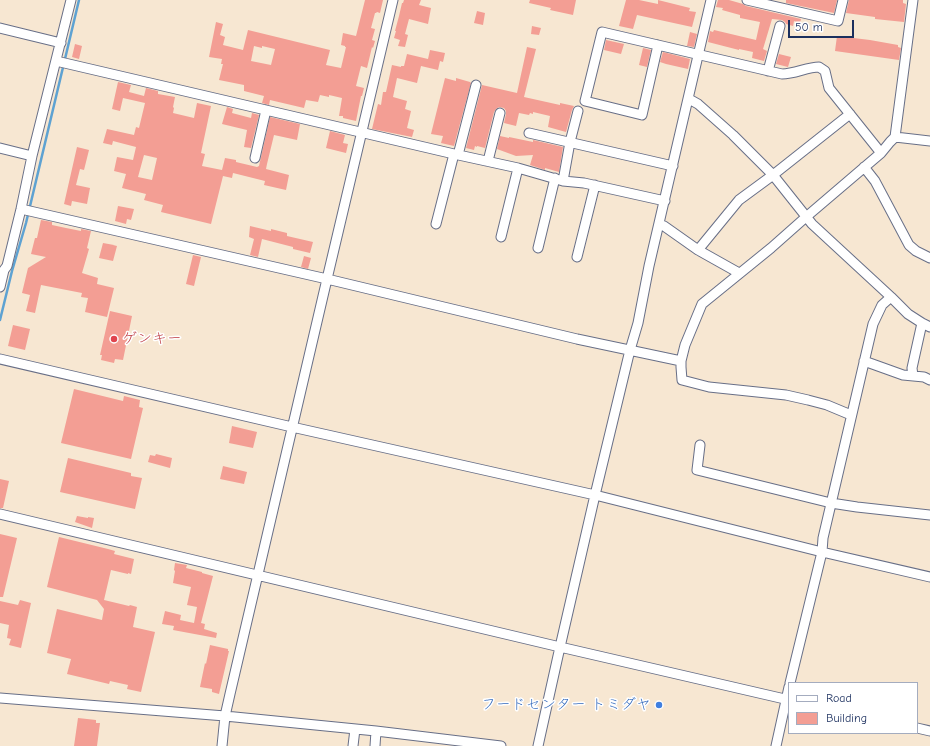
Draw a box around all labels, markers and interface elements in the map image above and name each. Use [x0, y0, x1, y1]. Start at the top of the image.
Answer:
scale bar [790, 12, 856, 38]
text: 50 m [795, 20, 823, 34]
place label: ゲンキー [122, 330, 182, 348]
marker: ゲンキー [109, 334, 119, 344]
legend [788, 682, 918, 734]
text: Road [826, 691, 852, 705]
place label: フードセンター トミダヤ [481, 696, 651, 714]
marker: フードセンター トミダヤ [654, 700, 664, 710]
text: Building [826, 711, 867, 725]

